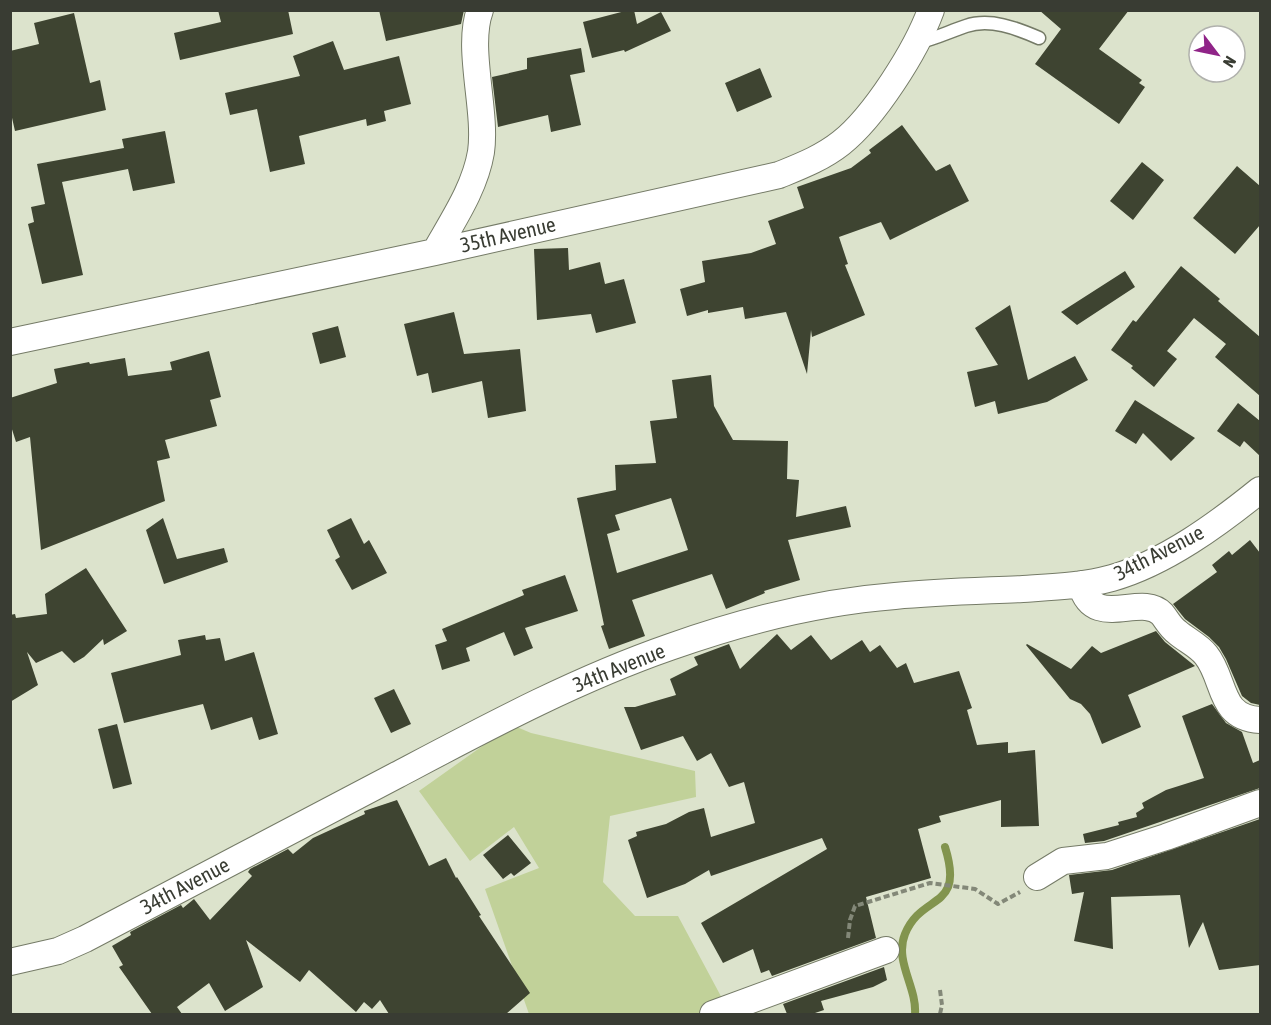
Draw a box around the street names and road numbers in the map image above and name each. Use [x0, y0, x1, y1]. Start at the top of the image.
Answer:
street label: 35th Avenue [458, 211, 558, 257]
street label: 34th Avenue [1110, 519, 1207, 585]
street label: 34th Avenue [569, 638, 668, 696]
street label: 34th Avenue [136, 852, 233, 918]

